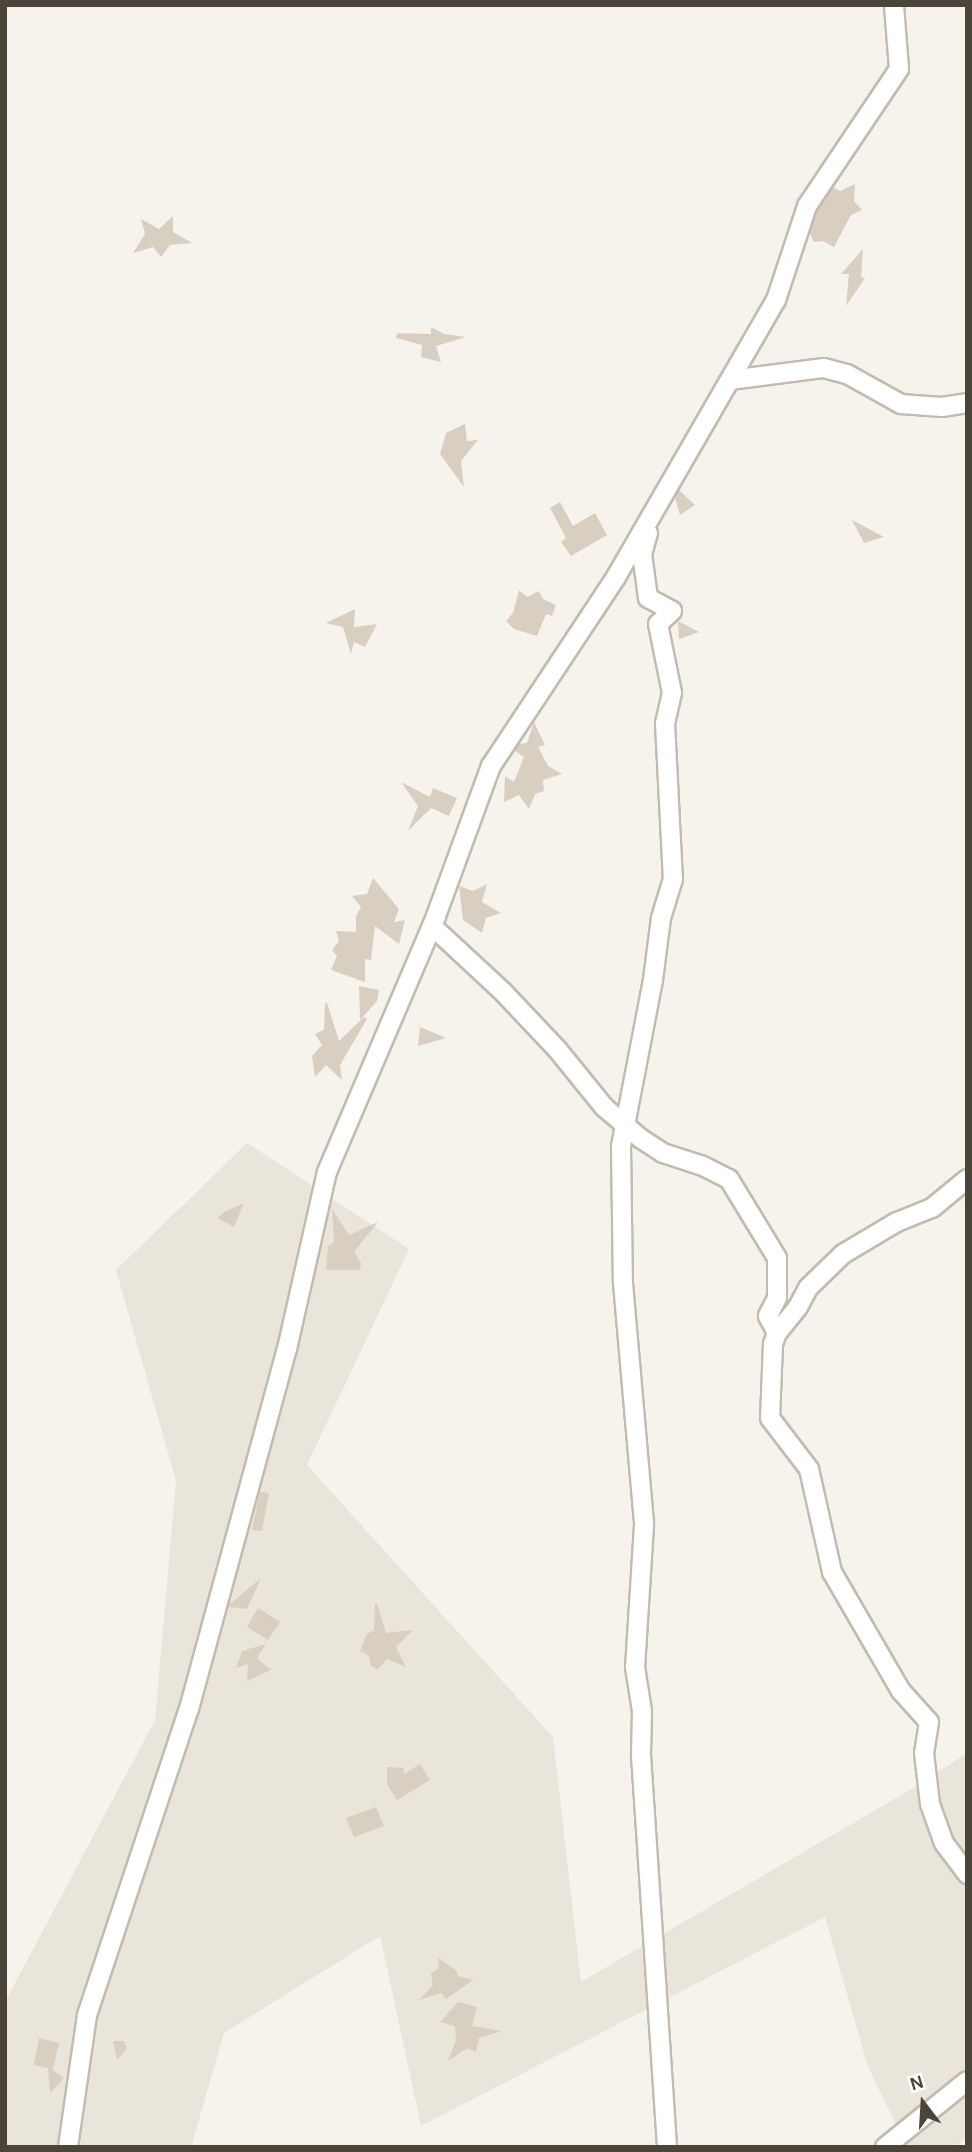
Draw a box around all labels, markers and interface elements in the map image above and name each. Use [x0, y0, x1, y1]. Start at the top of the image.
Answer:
north arrow [888, 2068, 958, 2138]
text: N [907, 2070, 927, 2095]

